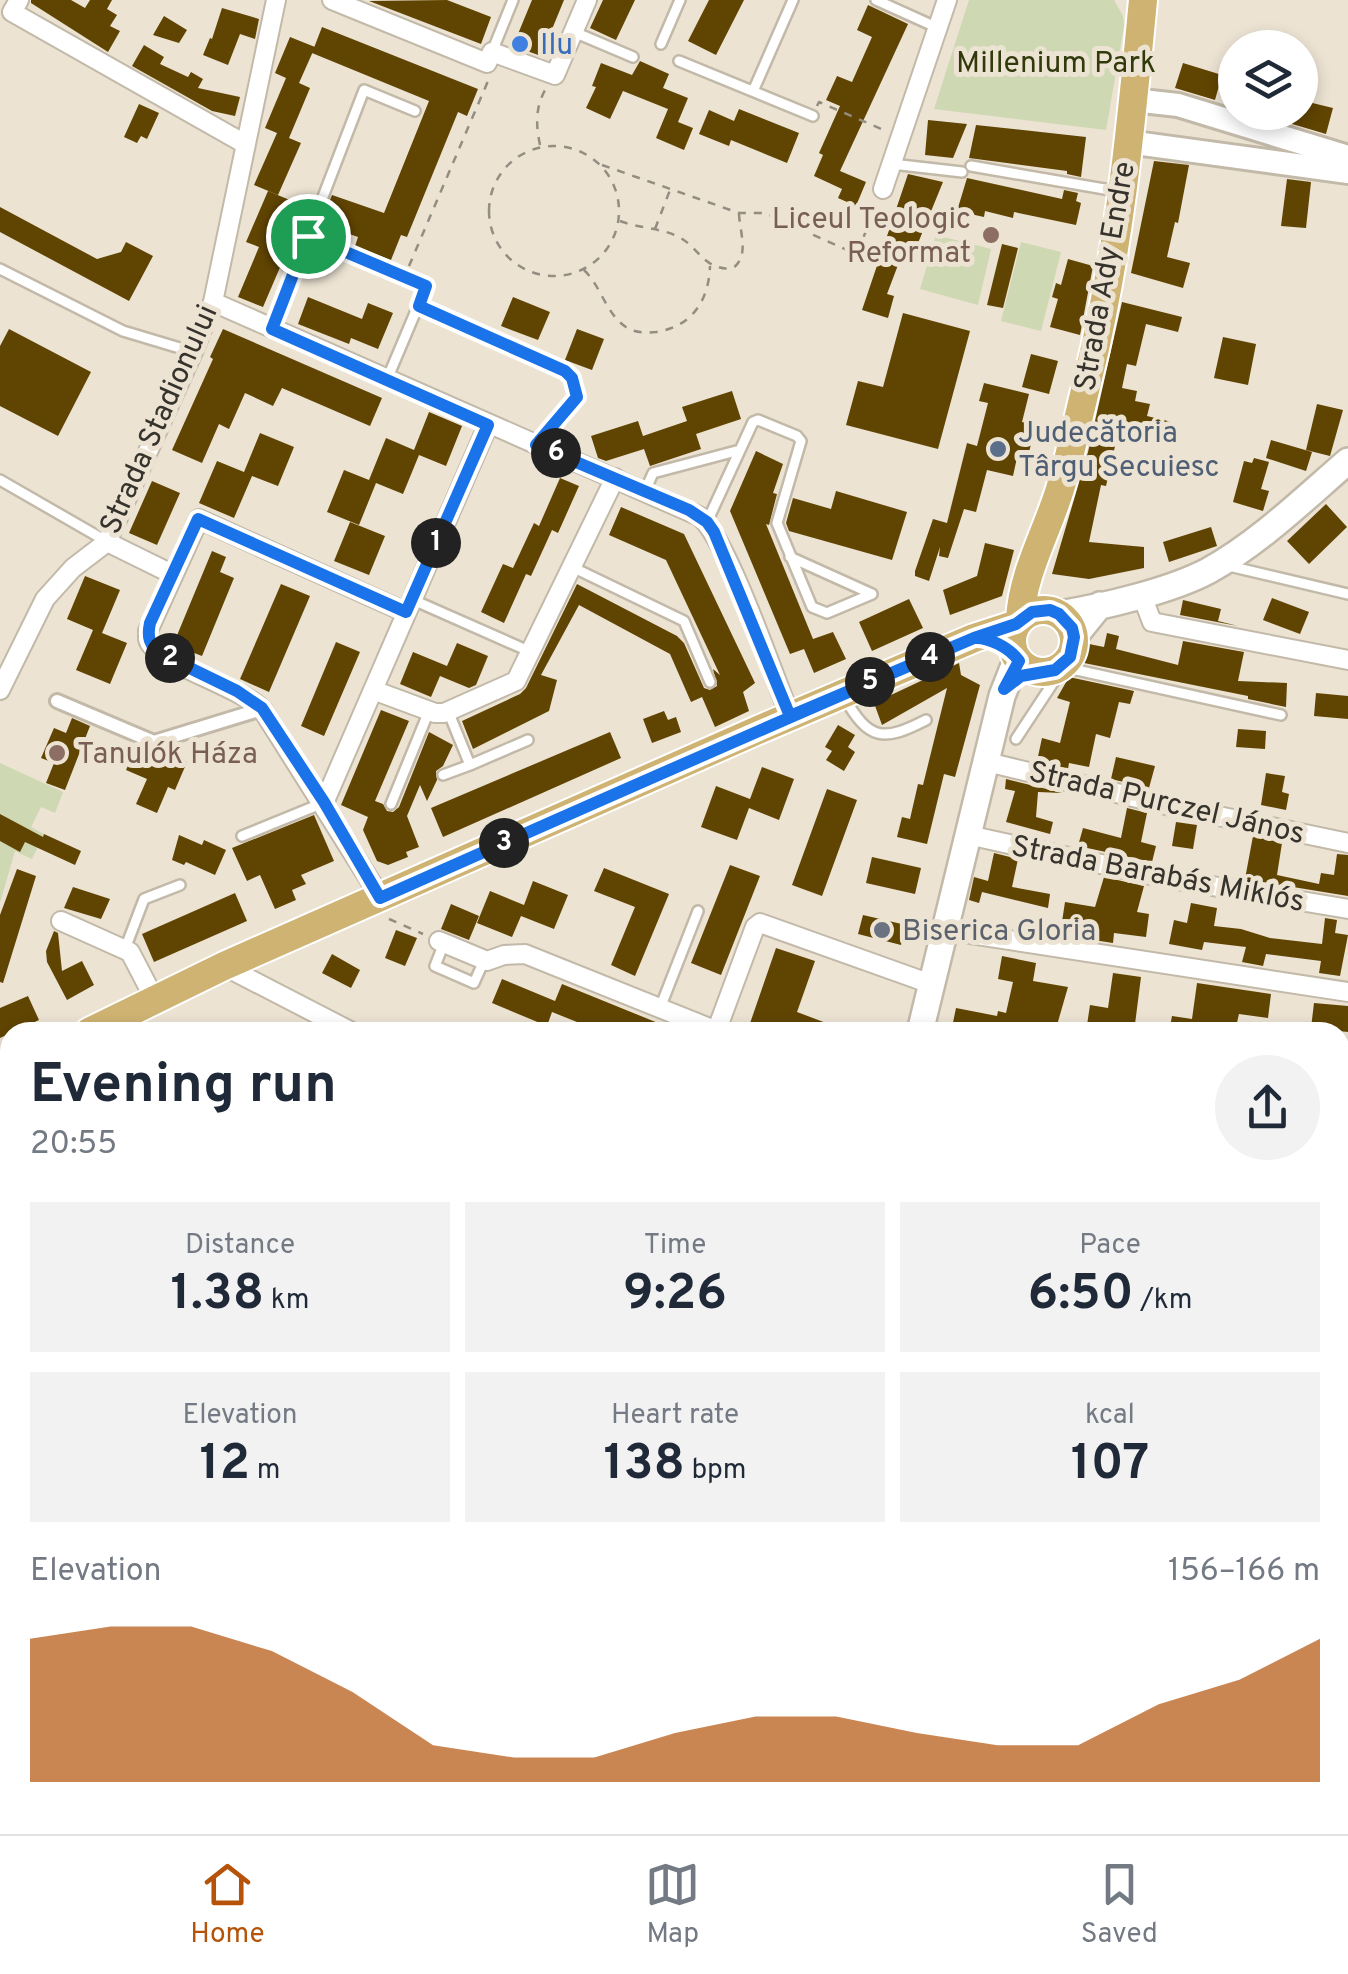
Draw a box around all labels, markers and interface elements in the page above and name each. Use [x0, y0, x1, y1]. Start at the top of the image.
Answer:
place label: Ilu [540, 28, 573, 65]
map controls [1218, 30, 1318, 130]
button: layers [1218, 30, 1318, 130]
marker: Ilu [509, 33, 531, 55]
park label: Millenium Park [956, 46, 1156, 83]
street label: Strada Ady Endre [1068, 159, 1145, 394]
pin [266, 194, 351, 279]
place label: Liceul Teologic Reformat [772, 202, 971, 273]
icon: arrive [281, 209, 336, 264]
marker: Liceul Teologic Reformat [980, 224, 1002, 246]
street label: Strada Stadionului [93, 300, 227, 540]
place label: Judecătoria Târgu Secuiesc [1018, 416, 1219, 487]
pin: 6 [531, 428, 581, 478]
text: 6 [547, 435, 565, 471]
marker: Judecătoria Târgu Secuiesc [987, 438, 1009, 460]
pin: 1 [411, 518, 461, 568]
text: 1 [430, 525, 442, 561]
pin: 4 [905, 632, 955, 682]
pin: 2 [145, 633, 195, 683]
text: 4 [921, 639, 939, 675]
text: 2 [161, 640, 179, 676]
pin: 5 [845, 657, 895, 707]
text: 5 [861, 664, 879, 700]
place label: Tanulók Háza [77, 737, 258, 774]
marker: Tanulók Háza [46, 742, 68, 764]
street label: Strada Purczel János [1025, 755, 1308, 854]
pin: 3 [479, 818, 529, 868]
text: 3 [496, 825, 512, 861]
street label: Strada Barabás Miklós [1008, 829, 1307, 922]
place label: Biserica Gloria [902, 914, 1096, 951]
marker: Biserica Gloria [871, 919, 893, 941]
text: Evening run [30, 1052, 337, 1122]
button: share [1215, 1055, 1320, 1160]
text: 20:55 [30, 1125, 117, 1165]
text: Distance [185, 1228, 295, 1264]
text: Time [644, 1228, 706, 1264]
text: Pace [1079, 1228, 1141, 1264]
text: 1.38 [170, 1264, 264, 1327]
text: 9:26 [623, 1264, 727, 1327]
text: 6:50 [1027, 1264, 1134, 1327]
text: km [264, 1283, 310, 1319]
text: /km [1134, 1283, 1193, 1319]
text: Elevation [182, 1398, 298, 1434]
text: Heart rate [611, 1398, 739, 1434]
text: kcal [1085, 1398, 1135, 1434]
text: 12 [200, 1434, 250, 1497]
text: 138 [603, 1434, 685, 1497]
text: 107 [1071, 1434, 1149, 1497]
text: m [250, 1453, 280, 1489]
text: bpm [685, 1453, 747, 1489]
text: Elevation [30, 1552, 162, 1592]
text: 156–166 m [1168, 1552, 1320, 1592]
tab: Home [190, 1857, 265, 1953]
tab: Map [645, 1857, 700, 1953]
tab: Saved [1081, 1857, 1158, 1953]

